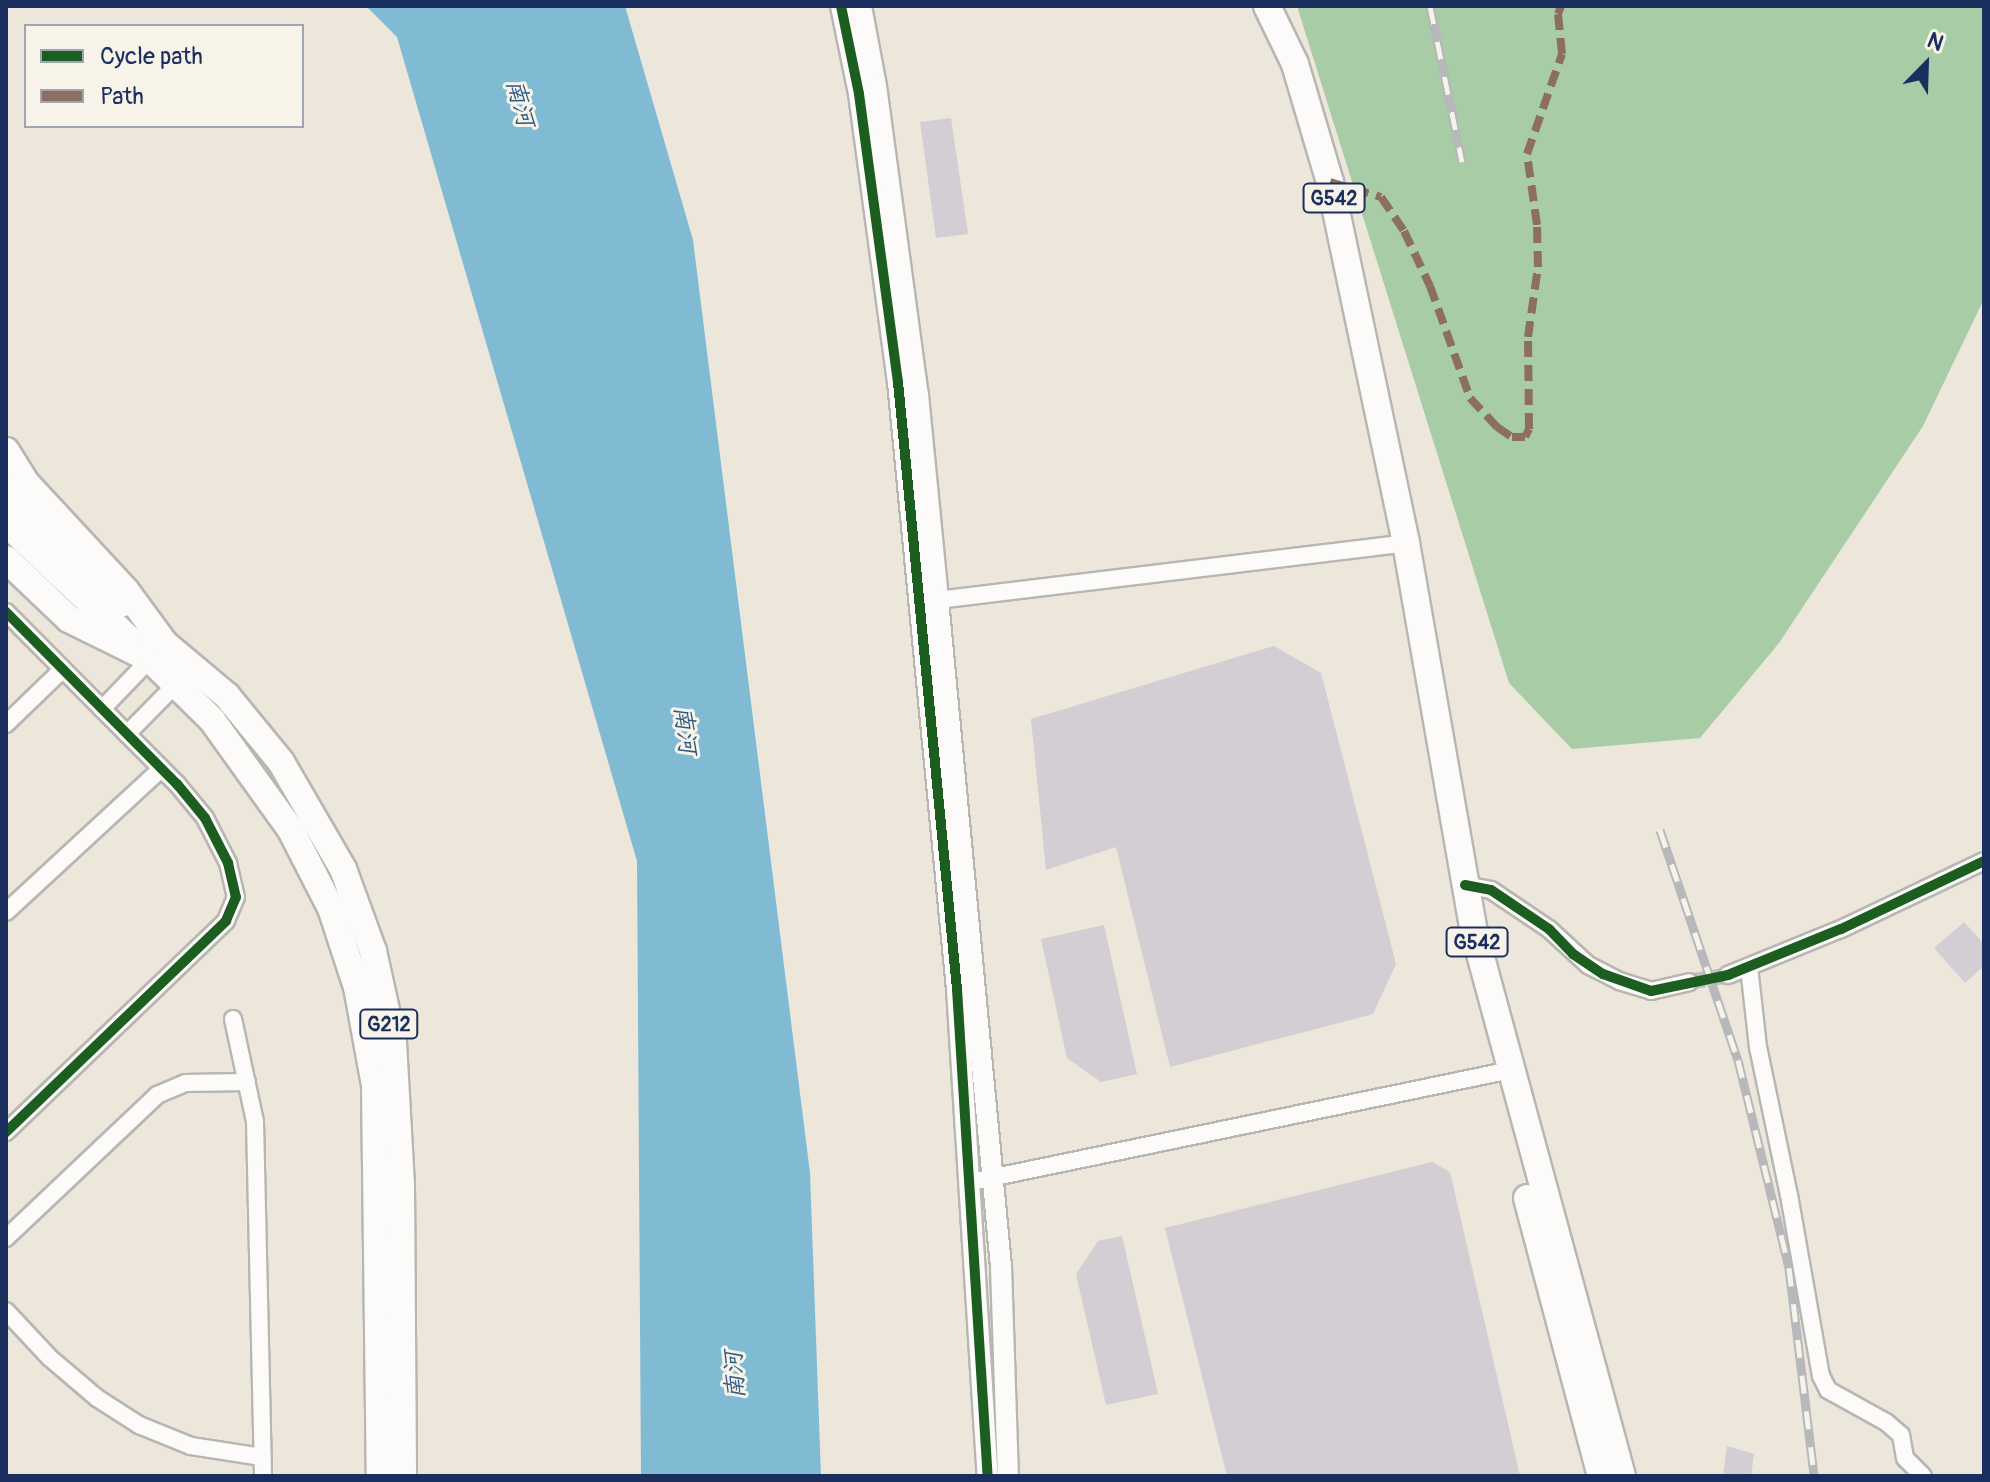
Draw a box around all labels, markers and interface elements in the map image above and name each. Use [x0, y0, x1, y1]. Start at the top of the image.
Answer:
legend [24, 24, 304, 128]
north arrow [1886, 24, 1966, 104]
text: N [1923, 26, 1948, 58]
text: Cycle path [100, 42, 203, 71]
water label: 南河 [500, 76, 540, 130]
text: Path [100, 82, 144, 111]
road number: G542 [1302, 182, 1366, 214]
water label: 南河 [668, 704, 702, 756]
road number: G542 [1445, 926, 1509, 958]
road number: G212 [359, 1008, 419, 1040]
water label: 南河 [719, 1350, 751, 1400]

